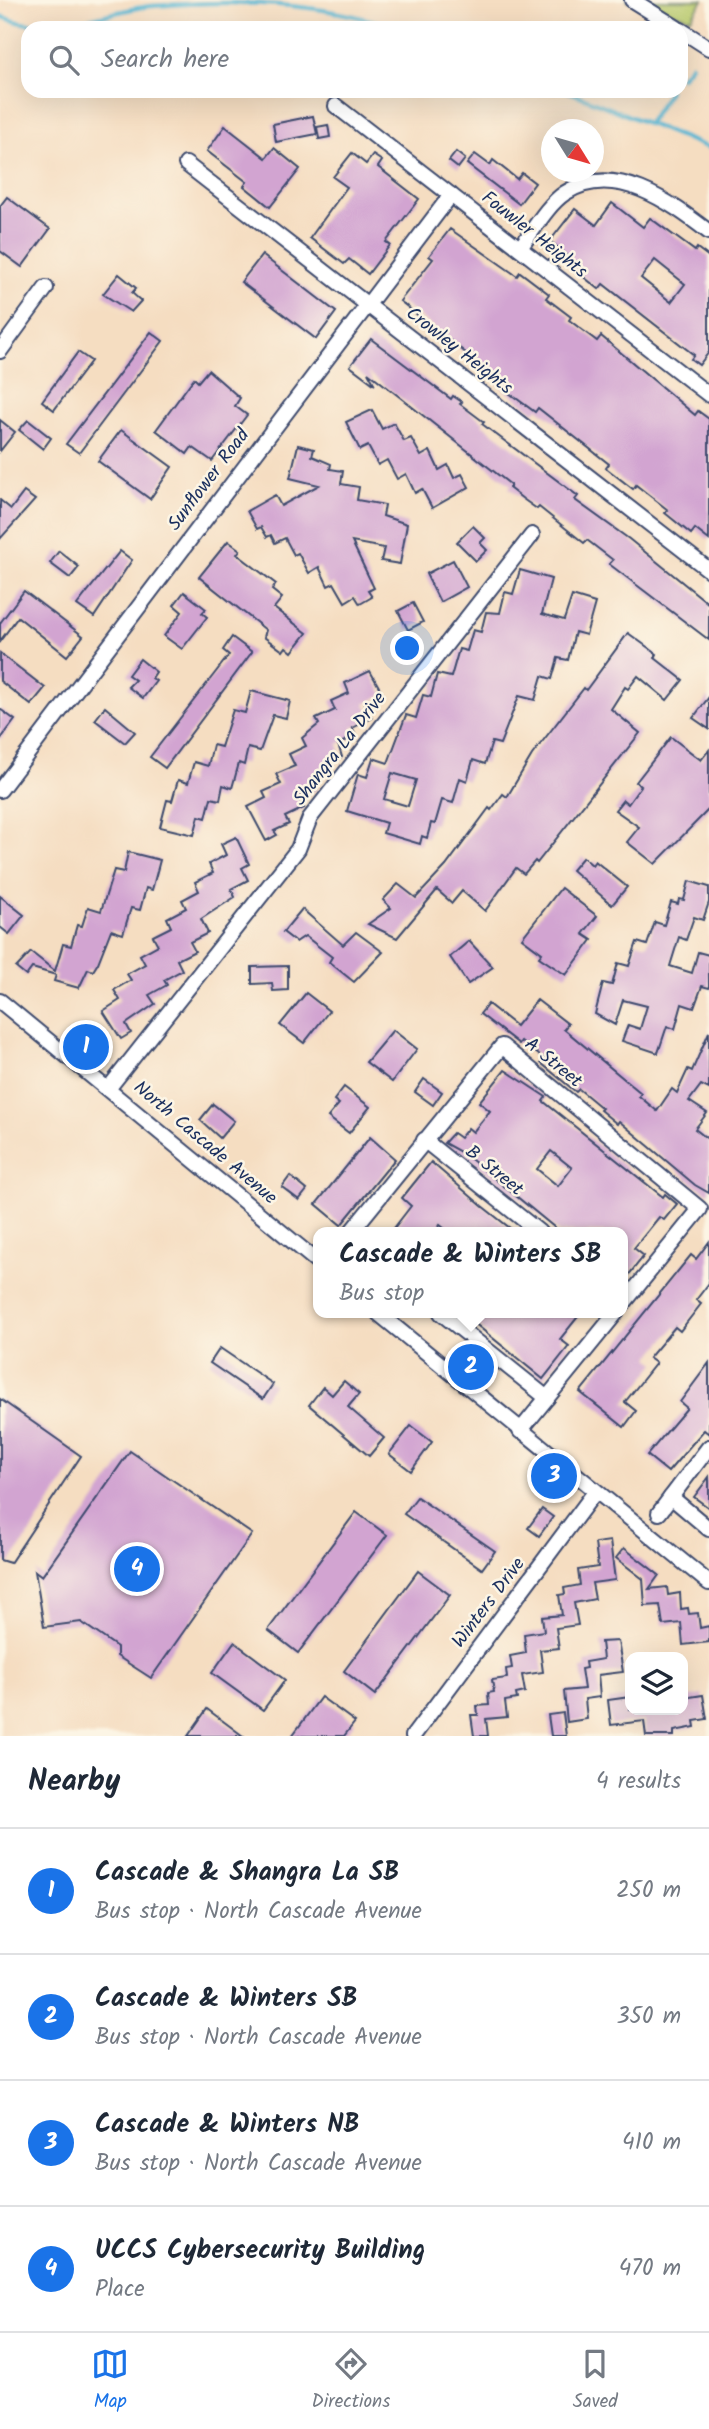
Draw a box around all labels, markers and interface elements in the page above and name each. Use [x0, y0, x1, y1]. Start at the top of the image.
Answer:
search box [21, 21, 688, 98]
text: Search here [101, 39, 229, 81]
icon: search [45, 41, 83, 79]
north arrow [541, 119, 604, 182]
street label: Fouwler Heights [474, 184, 594, 286]
street label: Crowley Heights [399, 299, 519, 403]
street label: Sunflower Road [160, 422, 258, 538]
your location [390, 631, 424, 665]
street label: Shangra La Drive [286, 685, 394, 812]
pin: 1 [63, 1021, 109, 1073]
street label: A Street [517, 1030, 589, 1096]
street label: North Cascade Avenue [126, 1074, 284, 1213]
street label: B Street [458, 1138, 530, 1204]
popup [313, 1227, 628, 1318]
text: Cascade & Winters SB [339, 1234, 602, 1276]
text: Bus stop [339, 1276, 424, 1312]
pin: 2 [448, 1341, 494, 1393]
pin: 3 [531, 1450, 577, 1502]
pin: 4 [114, 1543, 160, 1595]
street label: Winters Drive [445, 1551, 533, 1655]
map controls [625, 1652, 688, 1715]
button: layers [625, 1652, 688, 1715]
text: Nearby [28, 1758, 120, 1806]
text: 4 results [596, 1764, 681, 1800]
text: Cascade & Shangra La SB [95, 1852, 399, 1894]
text: 1 [48, 1873, 54, 1909]
text: 250 m [616, 1873, 681, 1909]
text: Bus stop · North Cascade Avenue [95, 1894, 422, 1930]
text: Cascade & Winters SB [95, 1978, 358, 2020]
text: 2 [44, 1999, 58, 2035]
text: 350 m [616, 1999, 681, 2035]
text: Bus stop · North Cascade Avenue [95, 2020, 422, 2056]
text: Cascade & Winters NB [95, 2104, 360, 2146]
text: 3 [45, 2125, 57, 2161]
text: 410 m [622, 2125, 681, 2161]
text: Bus stop · North Cascade Avenue [95, 2146, 422, 2182]
text: UCCS Cybersecurity Building [95, 2230, 425, 2272]
text: 4 [45, 2251, 57, 2287]
text: 470 m [619, 2251, 681, 2287]
text: Place [95, 2272, 145, 2308]
tab: Map [91, 2345, 129, 2417]
tab: Directions [312, 2345, 390, 2417]
tab: Saved [573, 2345, 618, 2417]

